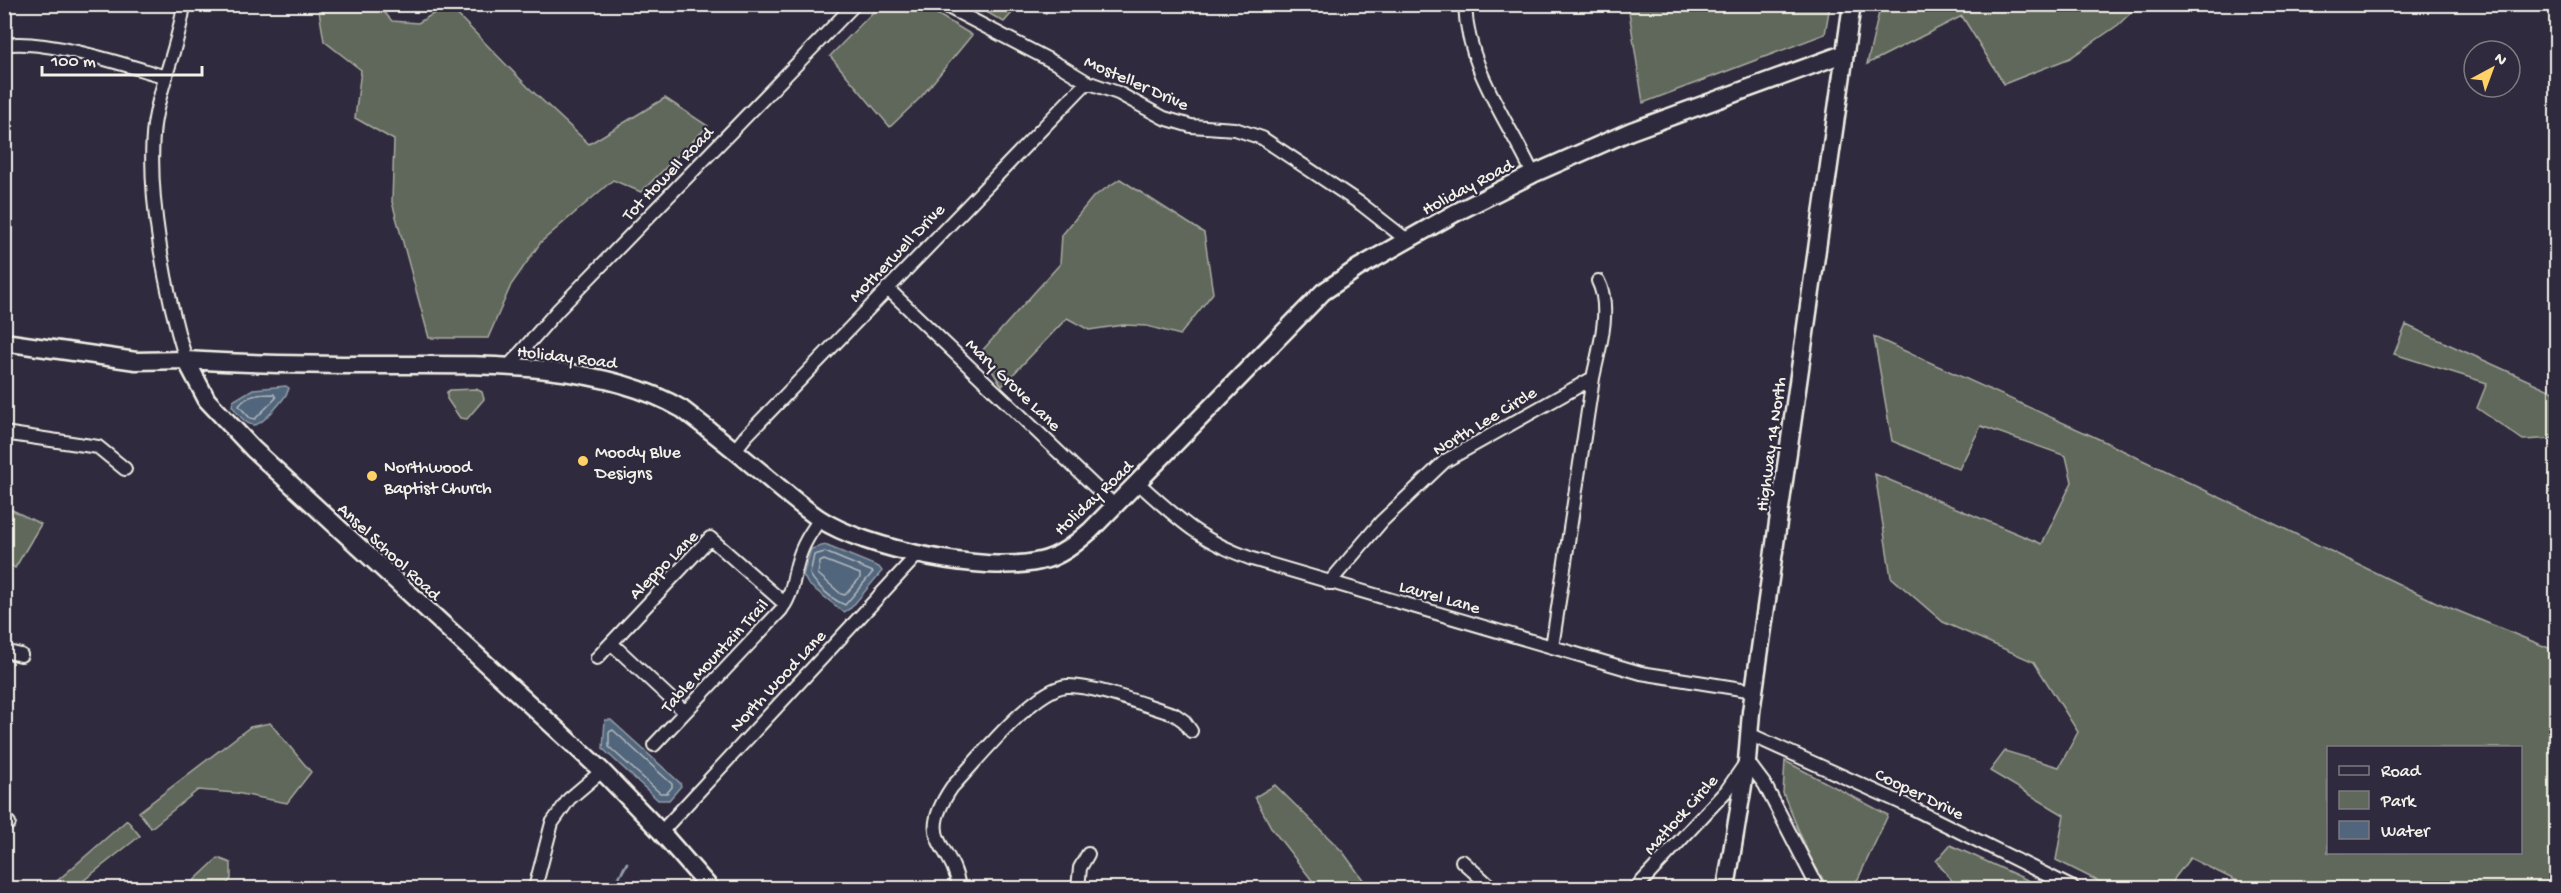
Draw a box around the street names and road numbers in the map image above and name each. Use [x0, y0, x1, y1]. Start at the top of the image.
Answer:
street label: Mosteller Drive [1080, 52, 1192, 117]
street label: Tot Howell Road [618, 122, 720, 227]
street label: Holiday Road [1419, 155, 1519, 221]
street label: Motherwell Drive [845, 199, 951, 307]
street label: Mary Grove Lane [960, 335, 1065, 437]
street label: Holiday Road [516, 342, 619, 375]
street label: Highway 14 North [1753, 375, 1792, 513]
street label: North Lee Circle [1429, 383, 1542, 461]
street label: Holiday Road [1051, 456, 1140, 541]
street label: Ansel School Road [332, 500, 445, 607]
street label: Aleppo Lane [626, 526, 704, 605]
street label: Laurel Lane [1396, 577, 1483, 620]
street label: Table Mountain Trail [657, 595, 774, 719]
street label: North Wood Lane [726, 626, 832, 737]
street label: Cooper Drive [1871, 765, 1967, 826]
street label: Matlock Circle [1640, 771, 1724, 860]

